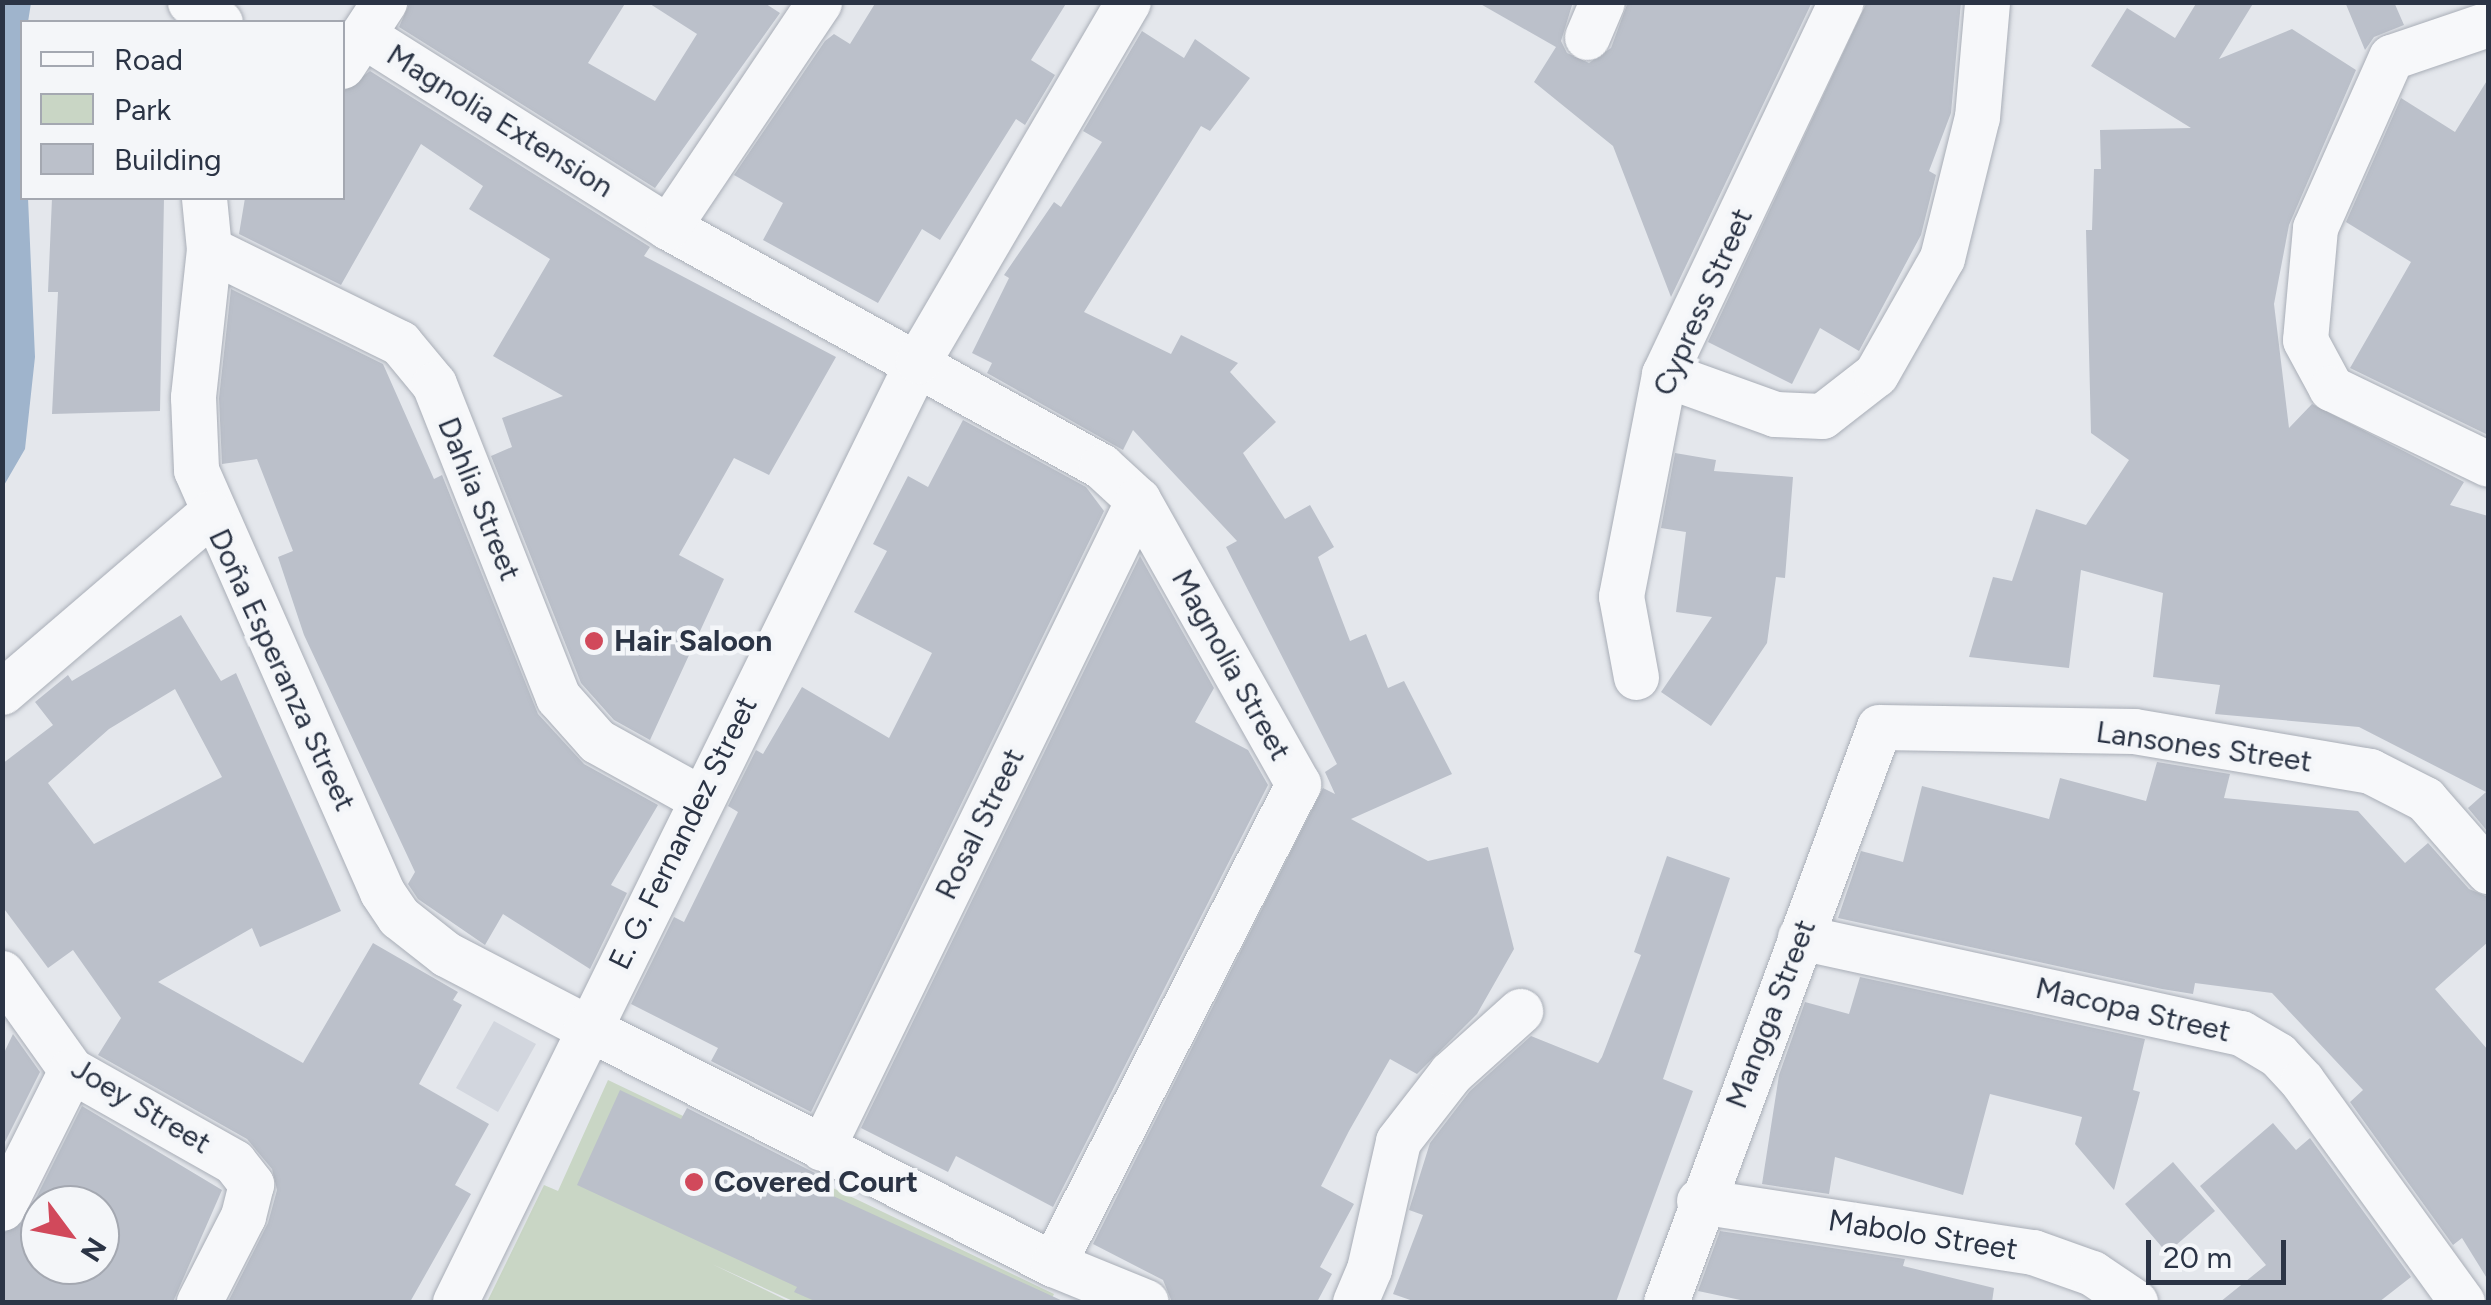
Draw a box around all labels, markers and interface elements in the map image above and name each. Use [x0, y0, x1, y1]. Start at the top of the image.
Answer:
legend [20, 20, 345, 200]
street label: Magnolia Extension [380, 37, 620, 205]
text: Road [114, 41, 183, 78]
text: Park [114, 91, 171, 128]
text: Building [114, 141, 222, 178]
street label: Cypress Street [1646, 203, 1760, 401]
street label: Dahlia Street [430, 412, 528, 586]
street label: Doña Esperanza Street [201, 523, 363, 817]
street label: Magnolia Street [1164, 563, 1298, 767]
place label: Hair Saloon [614, 623, 772, 659]
marker: Hair Saloon [583, 630, 605, 652]
street label: E. G. Fernandez Street [601, 691, 765, 975]
street label: Lansones Street [2094, 714, 2314, 780]
street label: Rosal Street [928, 743, 1032, 905]
street label: Mangga Street [1718, 914, 1824, 1114]
street label: Macopa Street [2032, 970, 2234, 1050]
street label: Joey Street [65, 1050, 217, 1162]
place label: Covered Court [714, 1164, 918, 1200]
marker: Covered Court [683, 1171, 705, 1193]
north arrow [20, 1185, 120, 1285]
street label: Mabolo Street [1826, 1202, 2020, 1268]
scale bar [2151, 1220, 2291, 1282]
text: N [74, 1232, 114, 1268]
text: 20 m [2163, 1239, 2232, 1276]

